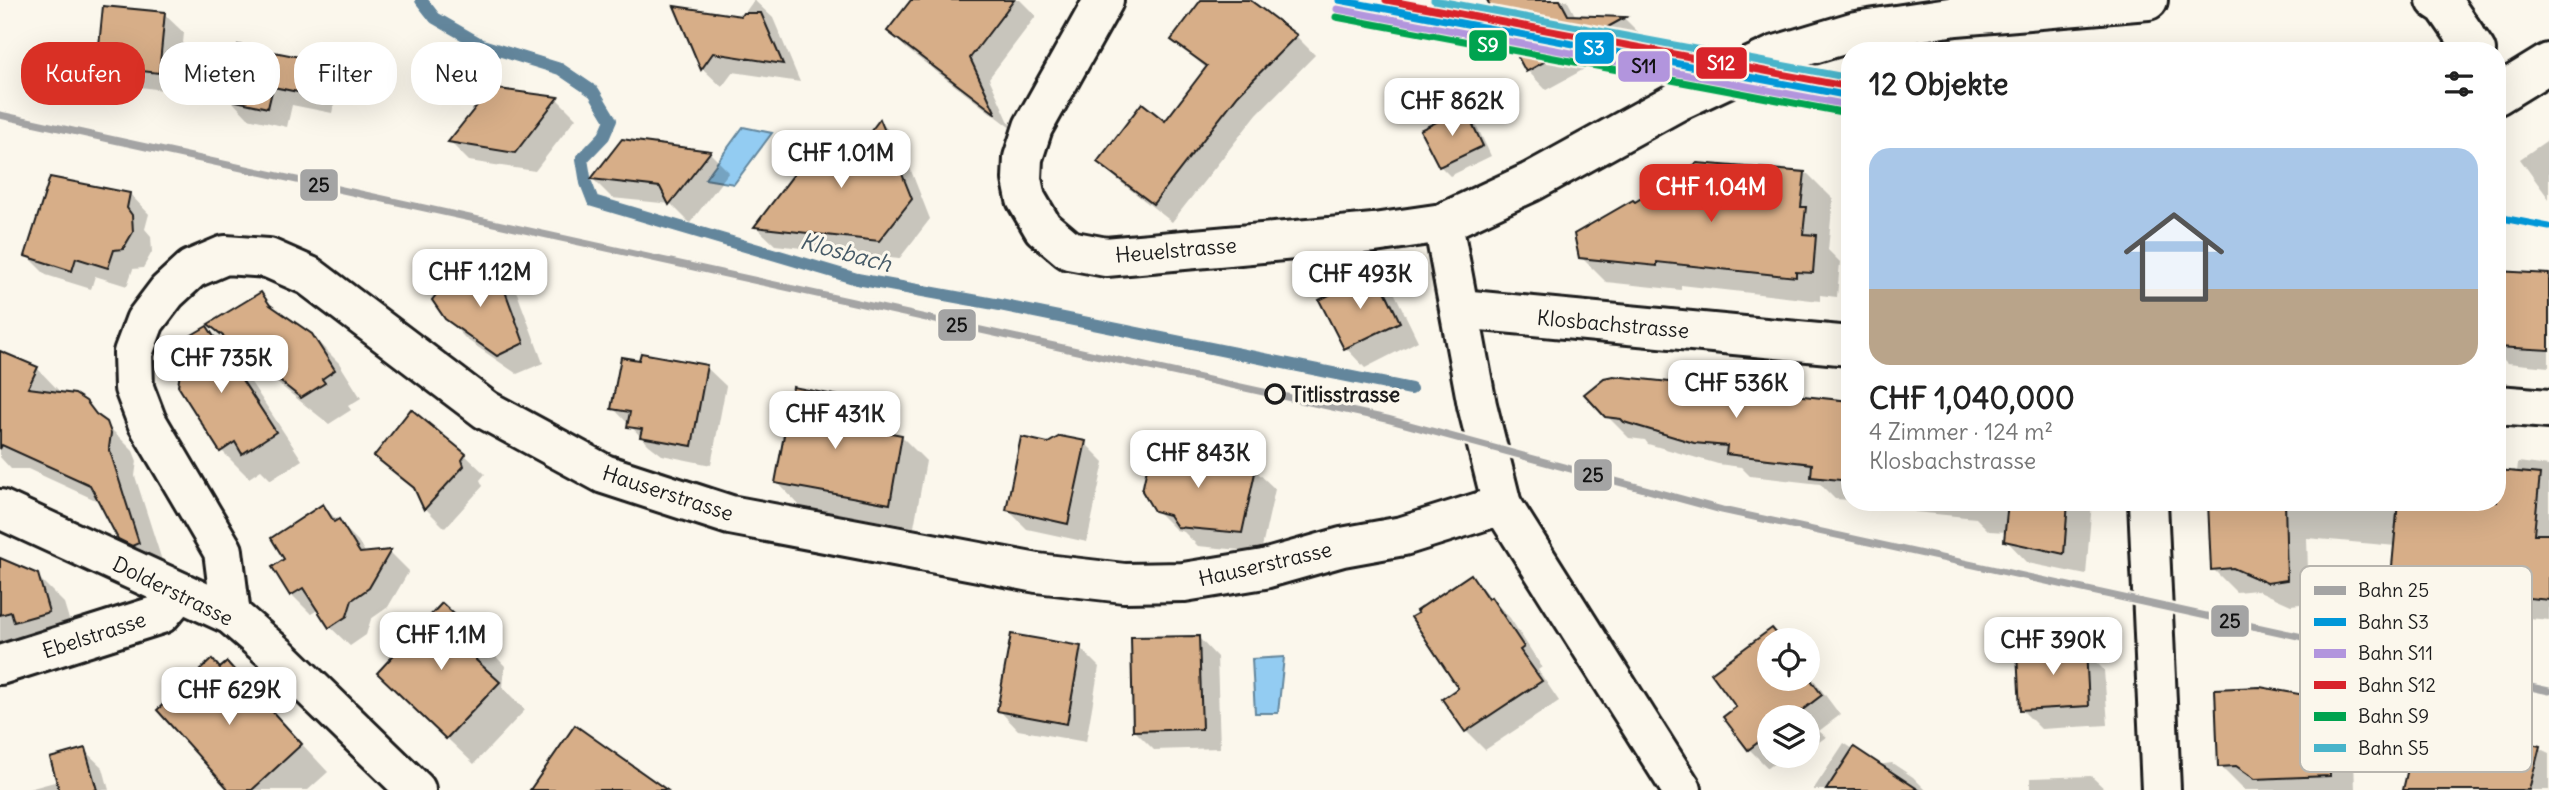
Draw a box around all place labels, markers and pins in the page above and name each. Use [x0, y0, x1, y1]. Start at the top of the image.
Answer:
pin: CHF 862K [1380, 78, 1524, 138]
pin: CHF 1.01M [761, 130, 921, 190]
pin: CHF 1.04M [1631, 164, 1791, 224]
pin: CHF 1.12M [400, 250, 560, 309]
pin: CHF 493K [1288, 252, 1432, 311]
pin: CHF 735K [149, 336, 293, 395]
pin: CHF 536K [1664, 360, 1808, 420]
place label: Titlisstrasse [1291, 381, 1400, 408]
marker: Titlisstrasse [1265, 384, 1285, 404]
pin: CHF 431K [763, 392, 907, 451]
pin: CHF 843K [1126, 430, 1270, 490]
pin: CHF 1.1M [369, 612, 513, 672]
pin: CHF 390K [1981, 618, 2125, 677]
pin: CHF 629K [157, 668, 301, 727]

